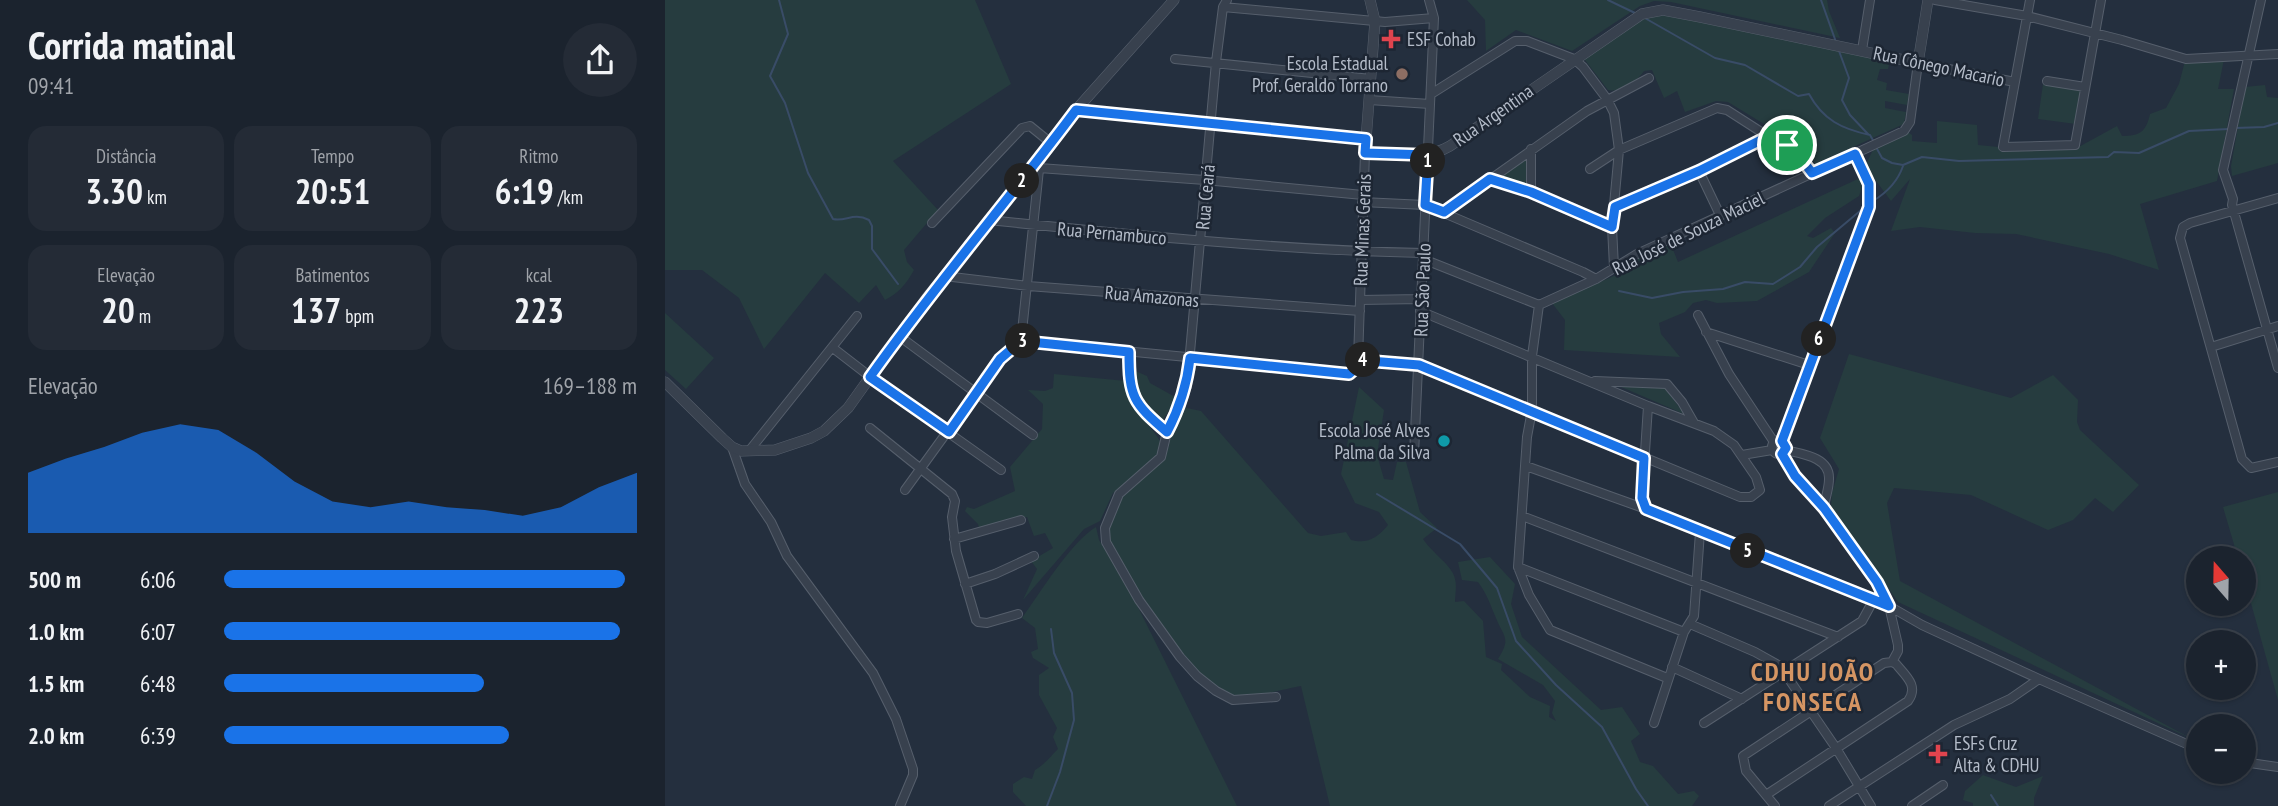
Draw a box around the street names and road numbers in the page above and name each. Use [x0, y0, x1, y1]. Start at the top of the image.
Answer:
street label: Rua Cônego Macario [1871, 40, 2007, 92]
street label: Rua Argentina [1448, 79, 1538, 151]
street label: Rua Ceará [1190, 163, 1220, 231]
street label: Rua Minas Gerais [1348, 174, 1376, 286]
street label: Rua José de Souza Maciel [1608, 186, 1768, 280]
street label: Rua Pernambuco [1056, 216, 1168, 250]
street label: Rua São Paulo [1408, 243, 1436, 337]
street label: Rua Amazonas [1104, 280, 1200, 312]

